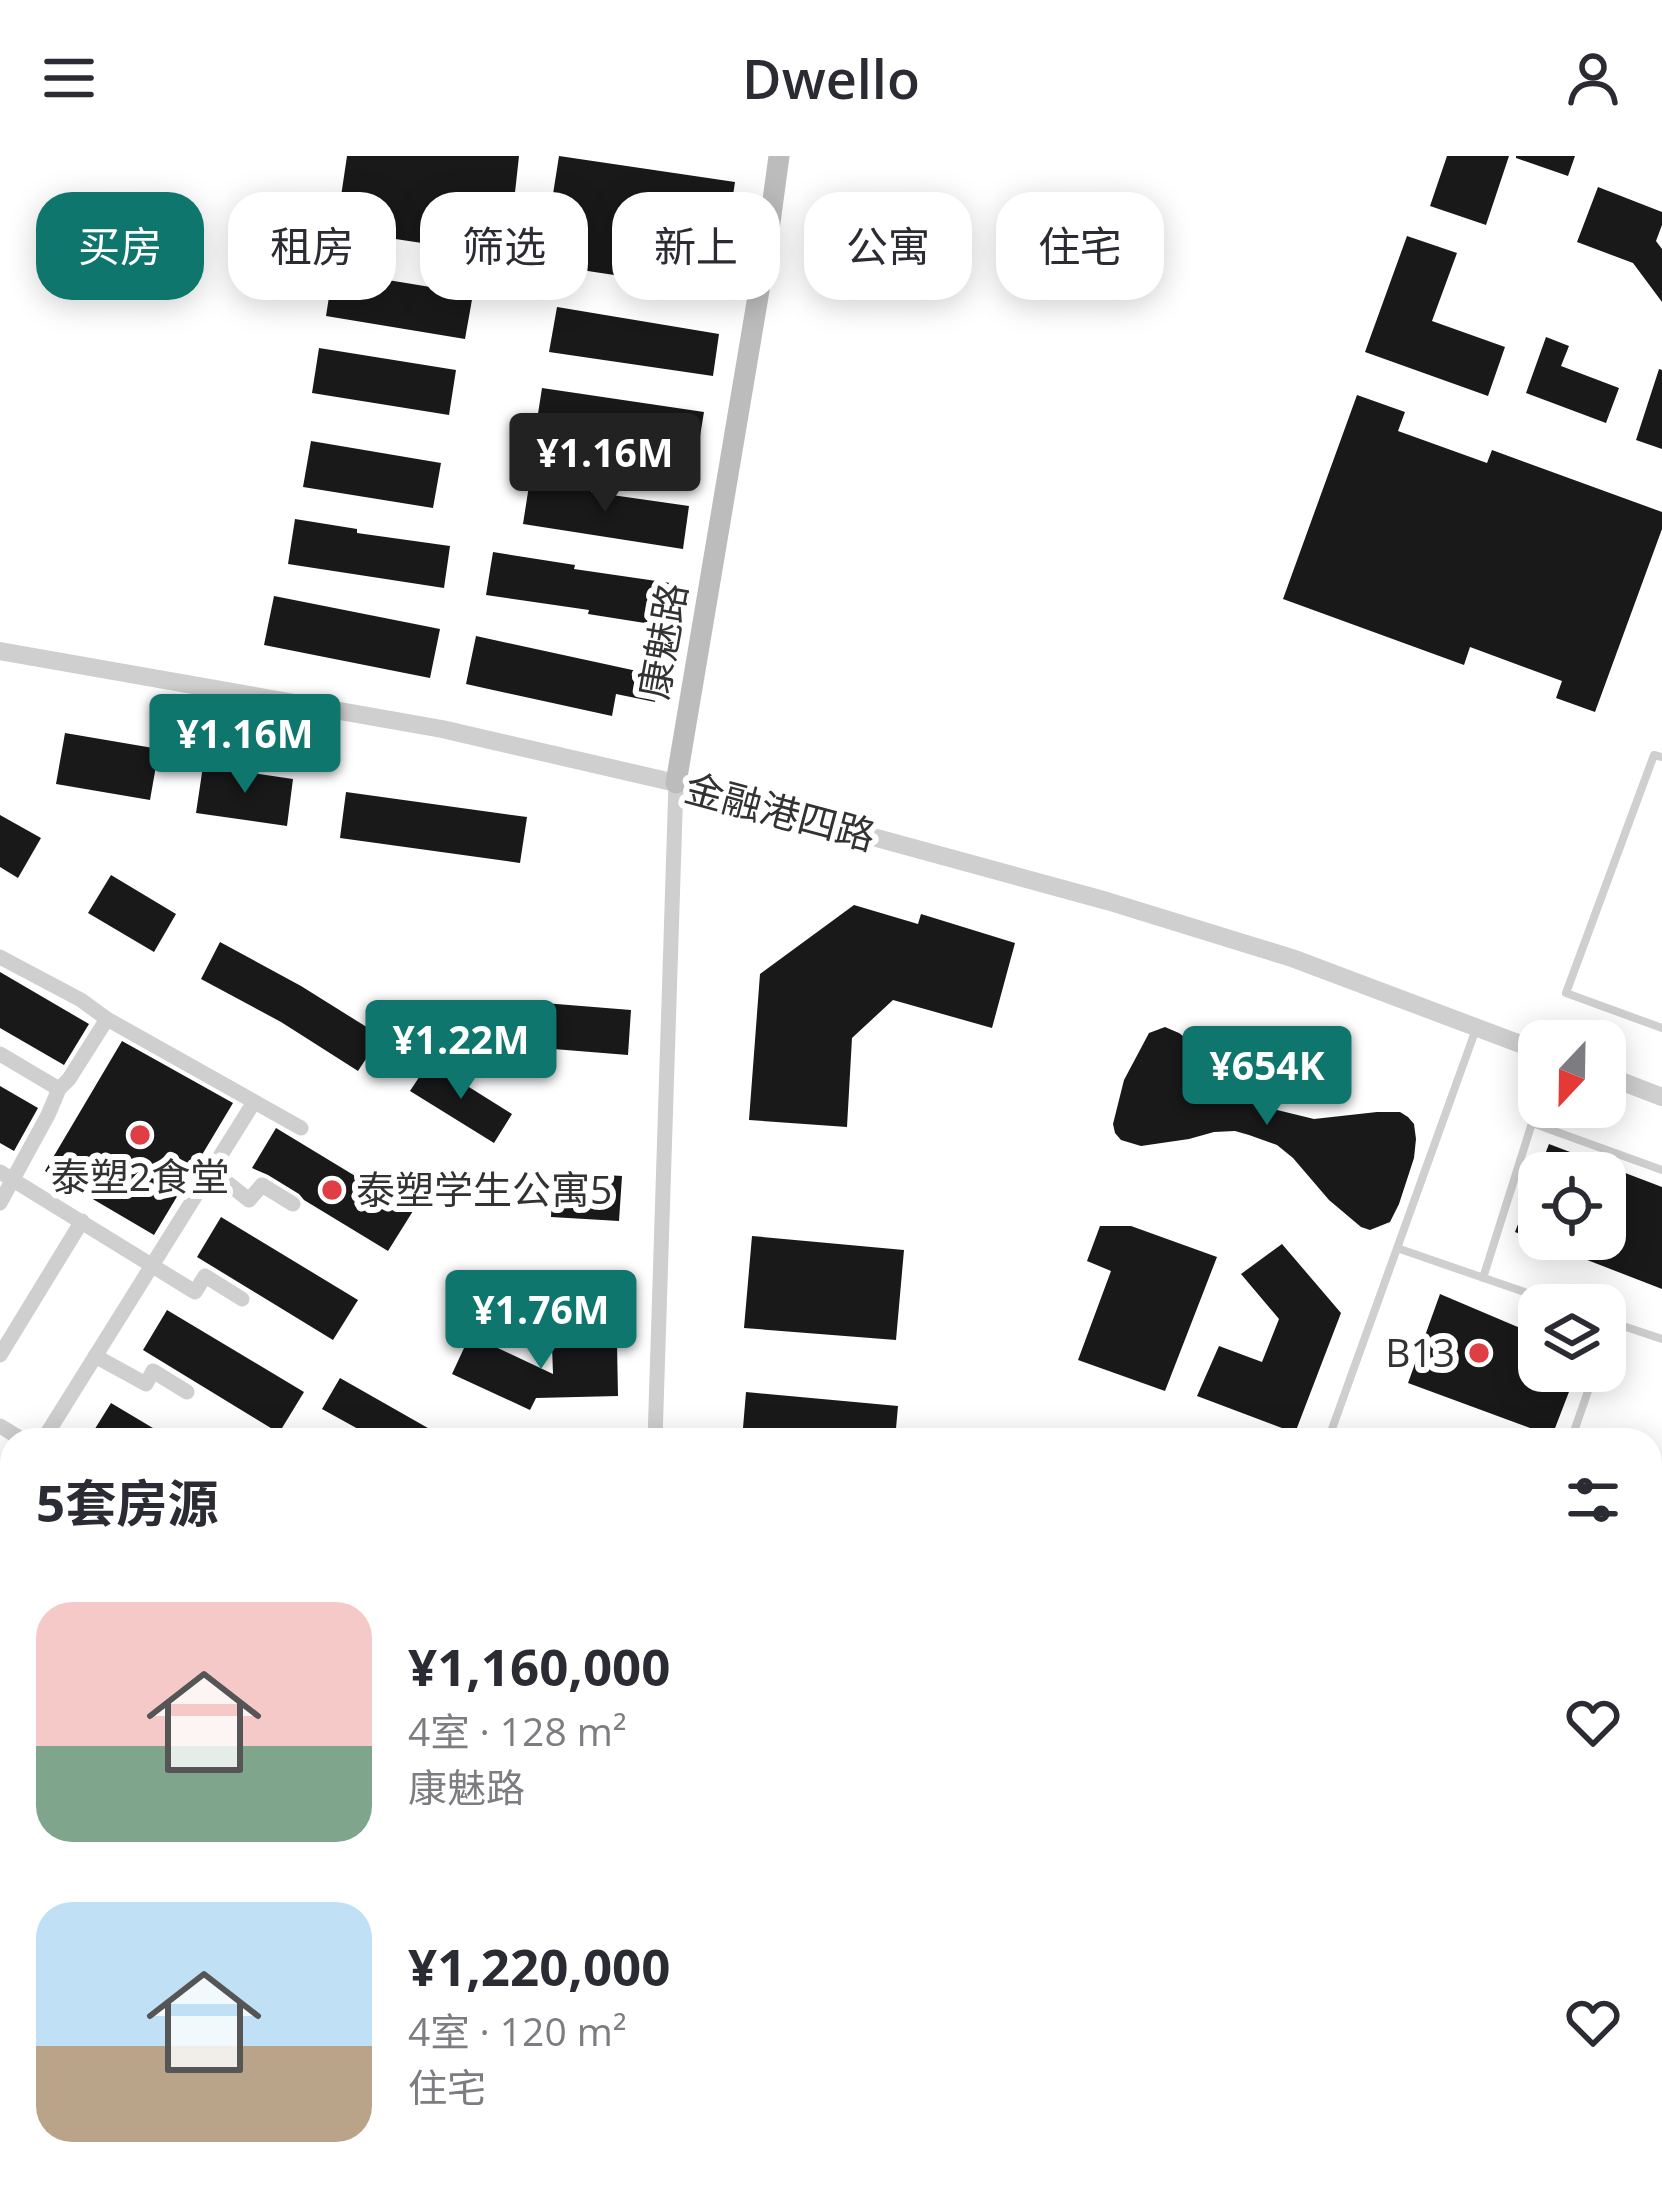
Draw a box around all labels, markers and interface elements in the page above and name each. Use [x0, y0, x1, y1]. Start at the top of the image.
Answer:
text: Dwello [742, 41, 920, 115]
icon: menu [36, 45, 102, 111]
icon: person [1560, 45, 1626, 111]
chip: 买房 [36, 192, 204, 300]
chip: 租房 [228, 192, 396, 300]
chip: 筛选 [420, 192, 588, 300]
chip: 新上 [612, 192, 780, 300]
chip: 公寓 [804, 192, 972, 300]
chip: 住宅 [996, 192, 1164, 300]
pin: ¥1.16M [507, 413, 703, 515]
text: ¥1.16M [536, 425, 674, 478]
street label: 康魅路 [625, 579, 698, 703]
pin: ¥1.16M [147, 694, 343, 796]
text: ¥1.16M [176, 706, 314, 759]
street label: 金融港四路 [679, 760, 881, 861]
pin: ¥1.22M [363, 1000, 559, 1102]
text: ¥1.22M [392, 1012, 530, 1065]
north arrow [1518, 1020, 1626, 1128]
map controls [1518, 1020, 1626, 1392]
pin: ¥654K [1183, 1026, 1351, 1128]
text: ¥654K [1209, 1038, 1325, 1091]
marker: 泰塑2食堂 [127, 1122, 153, 1148]
place label: 泰塑2食堂 [51, 1149, 229, 1202]
button: locate [1518, 1152, 1626, 1260]
place label: 泰塑学生公寓5 [356, 1162, 612, 1215]
marker: 泰塑学生公寓5 [319, 1177, 345, 1203]
pin: ¥1.76M [443, 1270, 639, 1372]
text: ¥1.76M [472, 1282, 610, 1335]
button: layers [1518, 1284, 1626, 1392]
place label: B13 [1385, 1325, 1455, 1378]
marker: B13 [1466, 1340, 1492, 1366]
text: 5套房源 [36, 1467, 218, 1537]
icon: filters [1560, 1467, 1626, 1533]
text: ¥1,160,000 [408, 1631, 670, 1701]
icon: home [132, 1650, 276, 1794]
icon: heart [1560, 1689, 1626, 1755]
text: 4室 · 128 m² [408, 1704, 627, 1757]
text: 康魅路 [408, 1760, 525, 1813]
text: ¥1,220,000 [408, 1931, 670, 2001]
icon: home [132, 1950, 276, 2094]
icon: heart [1560, 1989, 1626, 2055]
text: 4室 · 120 m² [408, 2004, 627, 2057]
text: 住宅 [408, 2060, 486, 2113]

